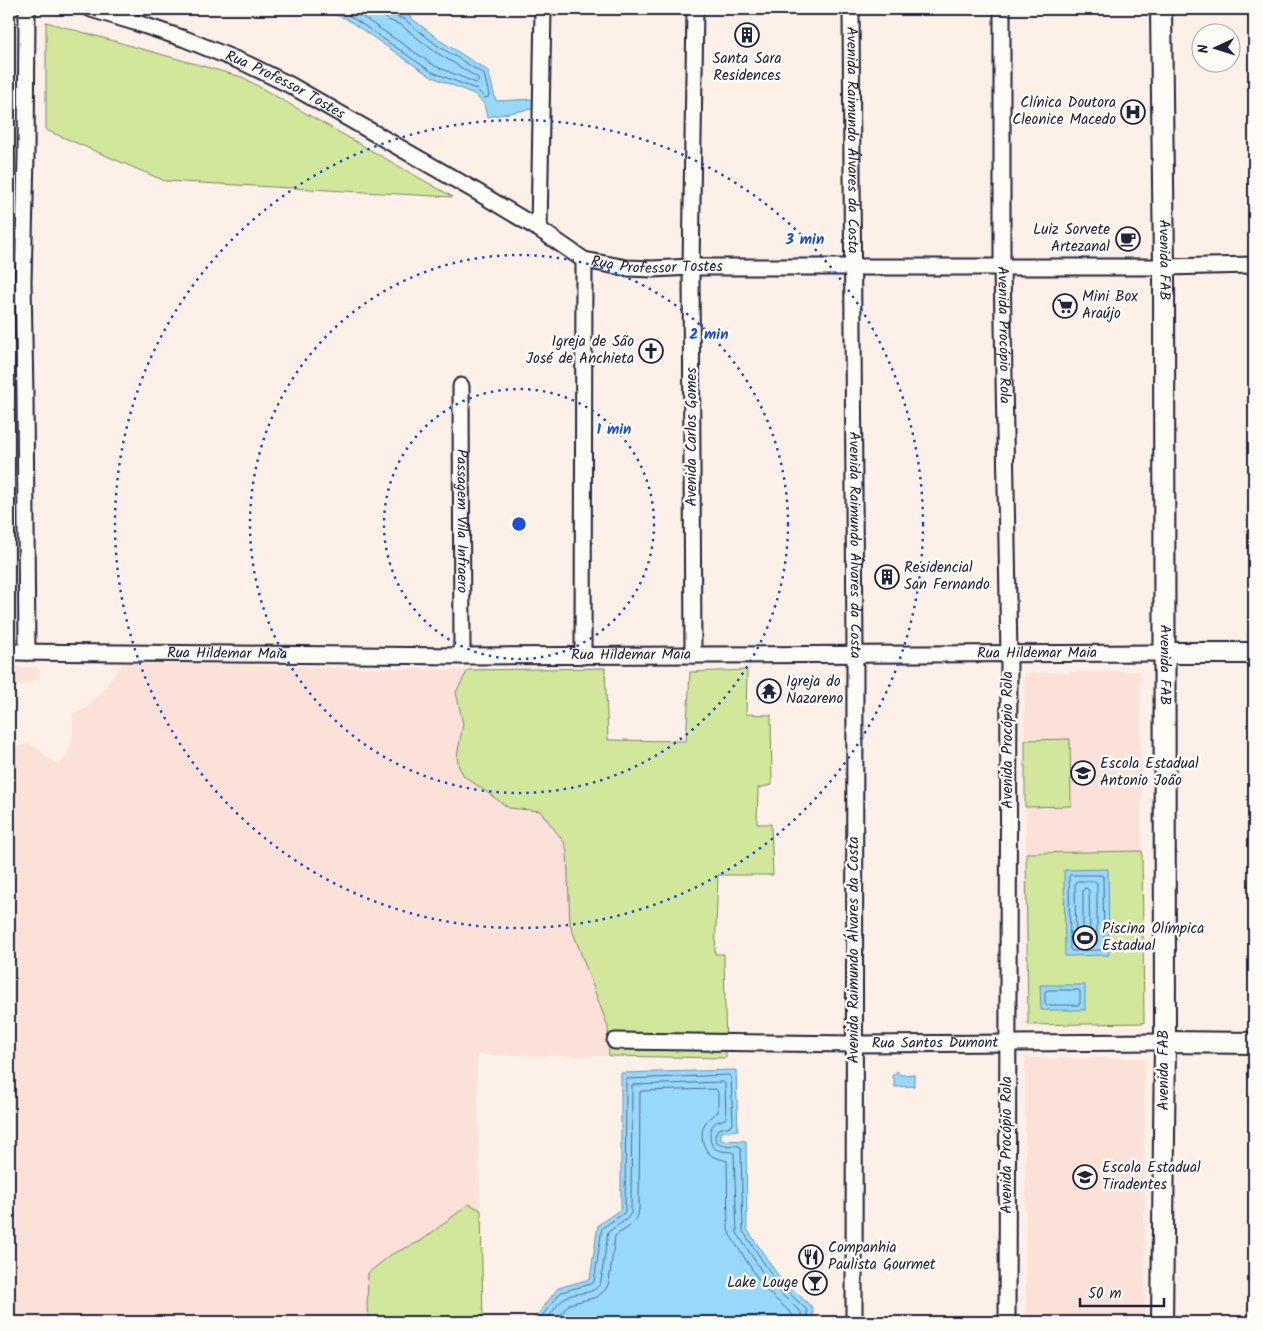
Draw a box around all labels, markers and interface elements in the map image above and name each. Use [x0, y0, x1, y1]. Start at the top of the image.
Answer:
building icon: Santa Sara Residences [734, 22, 760, 48]
north arrow [1190, 22, 1240, 72]
street label: Avenida Raimundo Álvares da Costa [839, 26, 865, 254]
street label: Rua Professor Tostes [222, 44, 350, 126]
text: N [1193, 44, 1215, 54]
place label: Santa Sara Residences [713, 47, 781, 88]
place label: Clínica Doutora Cleonice Macedo [1012, 91, 1116, 132]
hospital icon: Clínica Doutora Cleonice Macedo [1120, 99, 1146, 125]
place label: Luiz Sorvete Artezanal [1033, 218, 1110, 259]
street label: Avenida FAB [1151, 219, 1176, 300]
cafe icon: Luiz Sorvete Artezanal [1115, 226, 1141, 252]
text: 3 min [785, 228, 824, 252]
street label: Rua Professor Tostes [589, 250, 723, 281]
street label: Avenida Procópio Rola [990, 266, 1016, 404]
place label: Mini Box Araújo [1082, 285, 1138, 326]
supermarket icon: Mini Box Araújo [1052, 293, 1078, 319]
text: 2 min [689, 323, 729, 347]
place label: Igreja de São José de Anchieta [526, 330, 634, 371]
church icon: Igreja de São José de Anchieta [638, 338, 664, 364]
street label: Avenida Carlos Gomes [680, 367, 704, 507]
text: 1 min [597, 418, 631, 442]
street label: Avenida Raimundo Álvares da Costa [842, 431, 867, 659]
street label: Passagem Vila Infraero [449, 449, 474, 593]
centre of rings [510, 515, 528, 533]
place label: Residencial San Fernando [904, 556, 990, 597]
building icon: Residencial San Fernando [874, 564, 900, 590]
street label: Avenida FAB [1152, 625, 1177, 705]
street label: Rua Hildemar Maia [167, 641, 287, 666]
street label: Rua Hildemar Maia [977, 641, 1097, 666]
street label: Rua Hildemar Maia [571, 643, 691, 668]
place label: Igreja do Nazareno [786, 670, 844, 711]
street label: Avenida Procópio Rola [996, 671, 1020, 809]
temple icon: Igreja do Nazareno [756, 678, 782, 704]
place label: Escola Estadual Antonio João [1100, 752, 1199, 793]
school or university icon: Escola Estadual Antonio João [1070, 760, 1096, 786]
street label: Avenida Raimundo Álvares da Costa [842, 837, 866, 1063]
place label: Piscina Olímpica Estadual [1102, 917, 1204, 958]
sports icon: Piscina Olímpica Estadual [1072, 925, 1098, 951]
street label: Avenida FAB [1152, 1030, 1176, 1110]
street label: Rua Santos Dumont [872, 1031, 999, 1056]
street label: Avenida Procópio Rola [995, 1076, 1019, 1214]
place label: Escola Estadual Tiradentes [1102, 1156, 1201, 1197]
school or university icon: Escola Estadual Tiradentes [1072, 1164, 1098, 1190]
place label: Companhia Paulista Gourmet [828, 1236, 936, 1277]
restaurant icon: Companhia Paulista Gourmet [798, 1244, 824, 1270]
bar icon: Lake Louge [802, 1270, 828, 1296]
place label: Lake Louge [727, 1271, 798, 1295]
scale bar [1080, 1276, 1164, 1308]
text: 50 m [1088, 1282, 1122, 1306]

